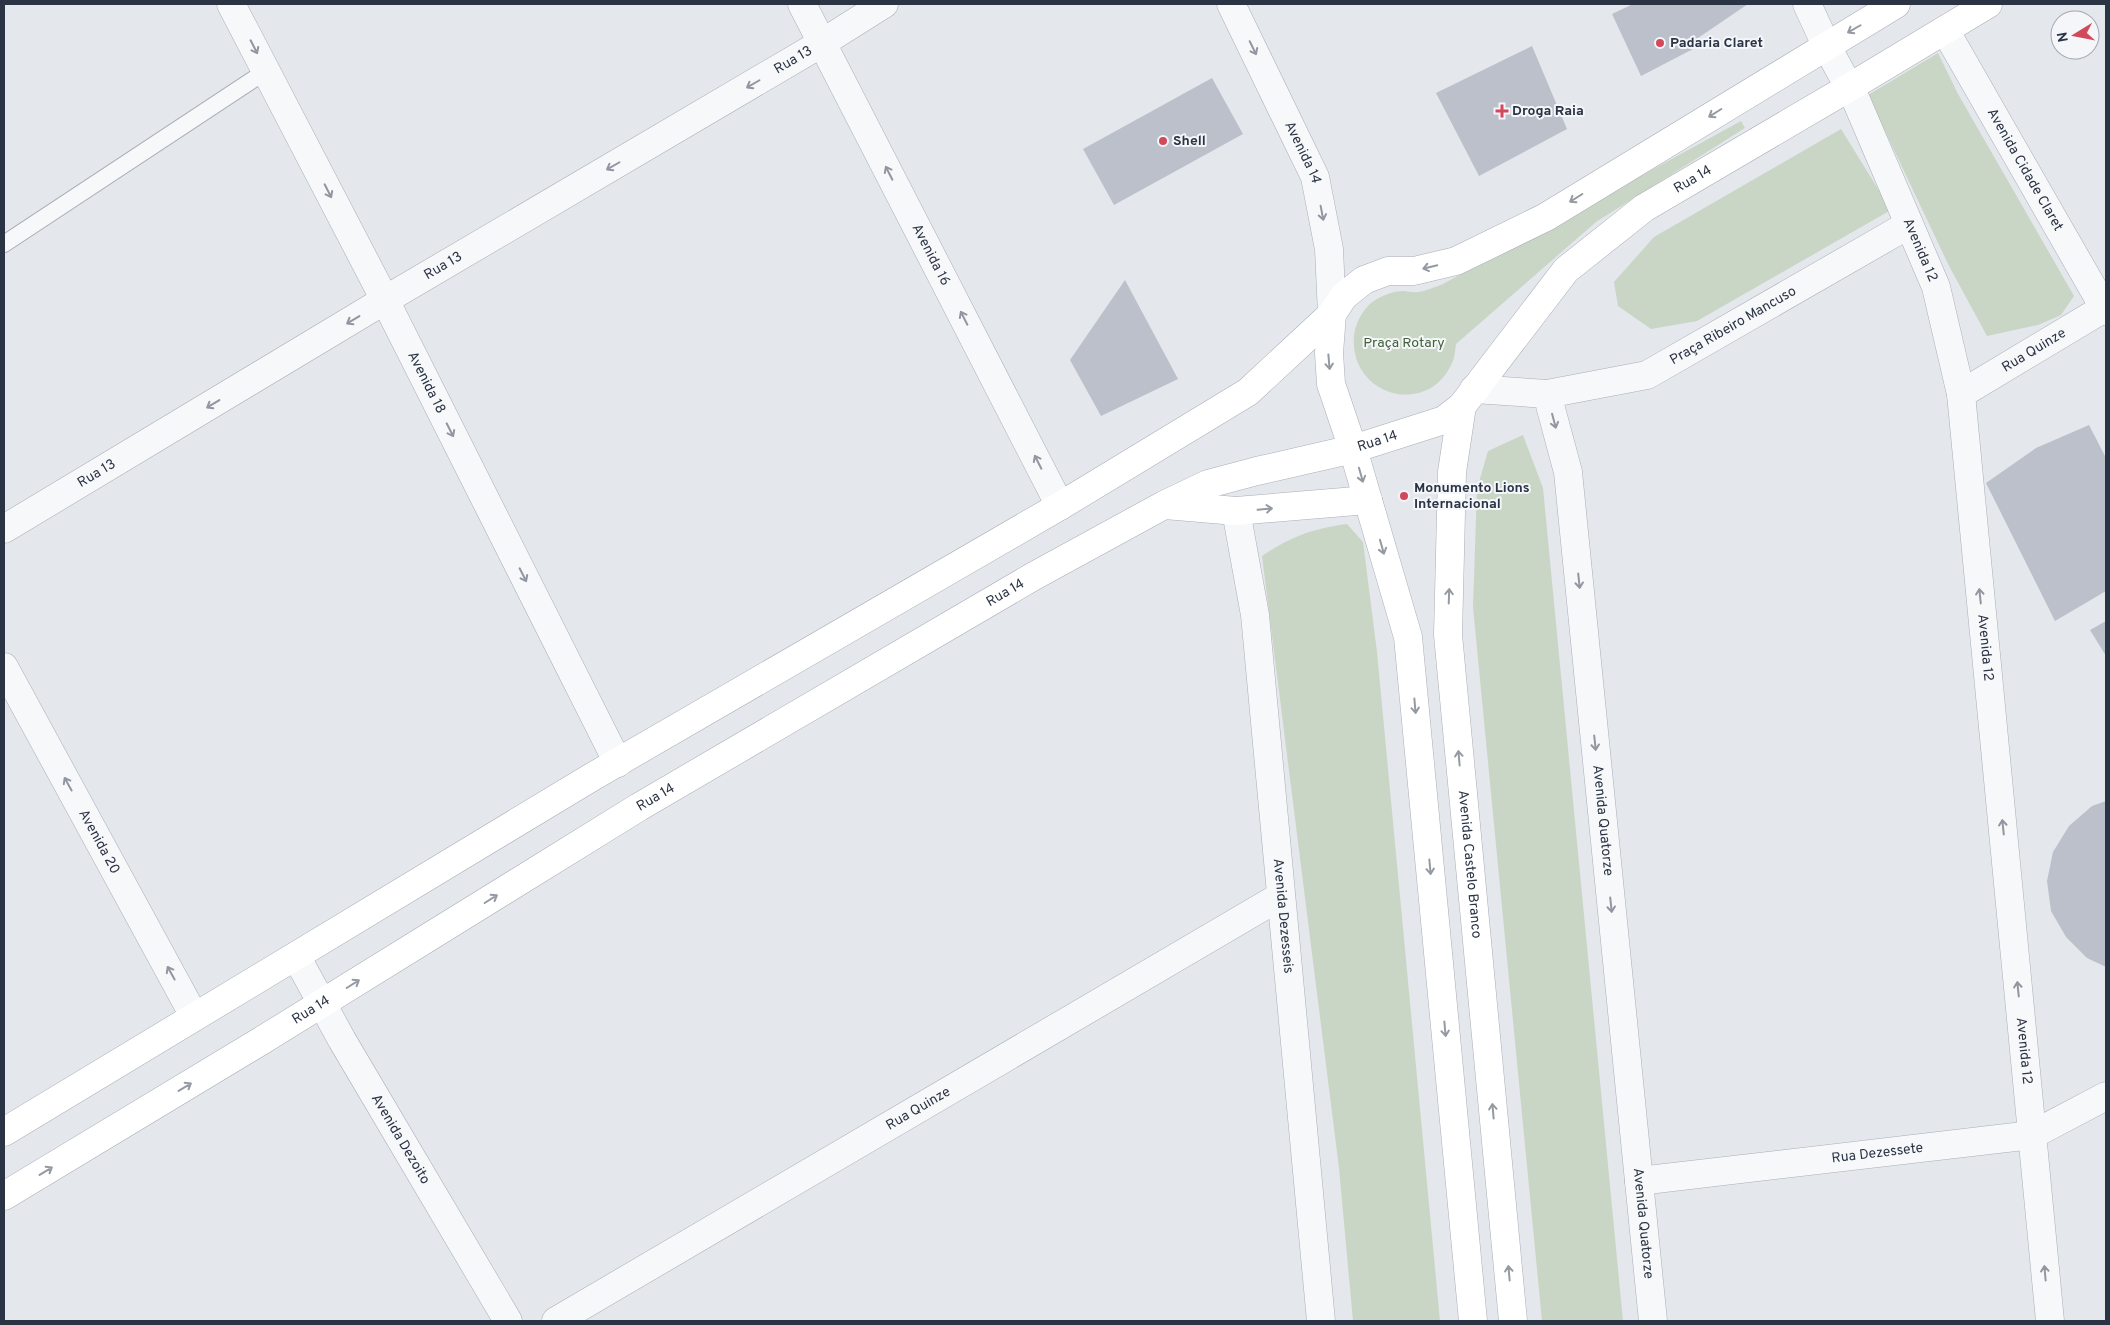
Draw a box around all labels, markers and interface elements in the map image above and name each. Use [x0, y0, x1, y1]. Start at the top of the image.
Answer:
north arrow [2050, 10, 2100, 60]
one-way arrow [1847, 24, 1861, 34]
text: N [2054, 31, 2073, 43]
place label: Padaria Claret [1670, 35, 1763, 52]
marker: Padaria Claret [1654, 37, 1666, 49]
one-way arrow [250, 39, 259, 54]
one-way arrow [1248, 40, 1258, 55]
street label: Rua 13 [771, 42, 815, 78]
one-way arrow [747, 79, 761, 89]
place label: Droga Raia [1512, 103, 1584, 120]
marker: Droga Raia [1496, 105, 1508, 117]
street label: Avenida Cidade Claret [1983, 105, 2067, 234]
one-way arrow [1708, 108, 1722, 118]
street label: Avenida 14 [1281, 118, 1325, 185]
place label: Shell [1173, 133, 1206, 150]
marker: Shell [1157, 135, 1169, 147]
one-way arrow [607, 162, 621, 172]
street label: Rua 14 [1671, 162, 1715, 197]
one-way arrow [884, 166, 894, 181]
one-way arrow [324, 183, 333, 198]
one-way arrow [1570, 193, 1584, 203]
one-way arrow [1318, 204, 1327, 220]
street label: Avenida 12 [1899, 216, 1941, 284]
street label: Avenida 16 [908, 221, 954, 289]
street label: Rua 13 [421, 248, 465, 284]
one-way arrow [1423, 263, 1439, 272]
street label: Praça Ribeiro Mancuso [1667, 282, 1799, 369]
one-way arrow [959, 311, 968, 326]
one-way arrow [346, 315, 360, 325]
street label: Rua Quinze [1999, 325, 2069, 376]
park label: Praça Rotary [1363, 335, 1445, 352]
street label: Avenida 18 [404, 349, 449, 416]
one-way arrow [1325, 354, 1334, 370]
one-way arrow [207, 399, 221, 409]
one-way arrow [1550, 413, 1559, 429]
one-way arrow [445, 422, 455, 437]
street label: Rua 14 [1355, 427, 1400, 456]
street label: Rua 13 [74, 455, 119, 491]
one-way arrow [1033, 455, 1042, 470]
one-way arrow [1356, 466, 1366, 482]
place label: Monumento Lions Internacional [1414, 480, 1530, 513]
marker: Monumento Lions Internacional [1398, 490, 1410, 502]
one-way arrow [1256, 504, 1272, 513]
one-way arrow [1377, 539, 1387, 555]
one-way arrow [519, 567, 528, 582]
one-way arrow [1574, 573, 1584, 589]
street label: Rua 14 [983, 575, 1027, 611]
one-way arrow [1444, 588, 1453, 604]
one-way arrow [1975, 588, 1985, 604]
street label: Avenida 12 [1974, 613, 1997, 682]
one-way arrow [1410, 697, 1419, 713]
one-way arrow [1590, 735, 1600, 751]
one-way arrow [1455, 750, 1464, 766]
street label: Avenida Quatorze [1589, 764, 1617, 877]
one-way arrow [63, 777, 72, 792]
street label: Rua 14 [633, 779, 678, 815]
street label: Avenida Castelo Branco [1454, 789, 1485, 939]
street label: Avenida 20 [75, 806, 124, 877]
one-way arrow [1998, 820, 2007, 836]
street label: Avenida Dezesseis [1269, 858, 1297, 974]
one-way arrow [1425, 859, 1435, 875]
one-way arrow [484, 893, 498, 903]
one-way arrow [1606, 897, 1616, 913]
one-way arrow [166, 966, 175, 981]
one-way arrow [346, 979, 360, 989]
one-way arrow [2013, 981, 2023, 997]
street label: Rua 14 [289, 992, 333, 1028]
street label: Avenida 12 [2012, 1016, 2036, 1085]
one-way arrow [1440, 1021, 1450, 1037]
one-way arrow [177, 1081, 191, 1091]
street label: Rua Quinze [883, 1083, 954, 1134]
street label: Avenida Dezoito [367, 1091, 434, 1187]
one-way arrow [1488, 1103, 1498, 1119]
street label: Rua Dezessete [1831, 1139, 1924, 1167]
one-way arrow [38, 1165, 52, 1175]
street label: Avenida Quatorze [1629, 1167, 1657, 1280]
one-way arrow [1504, 1265, 1514, 1281]
one-way arrow [2041, 1265, 2050, 1281]

